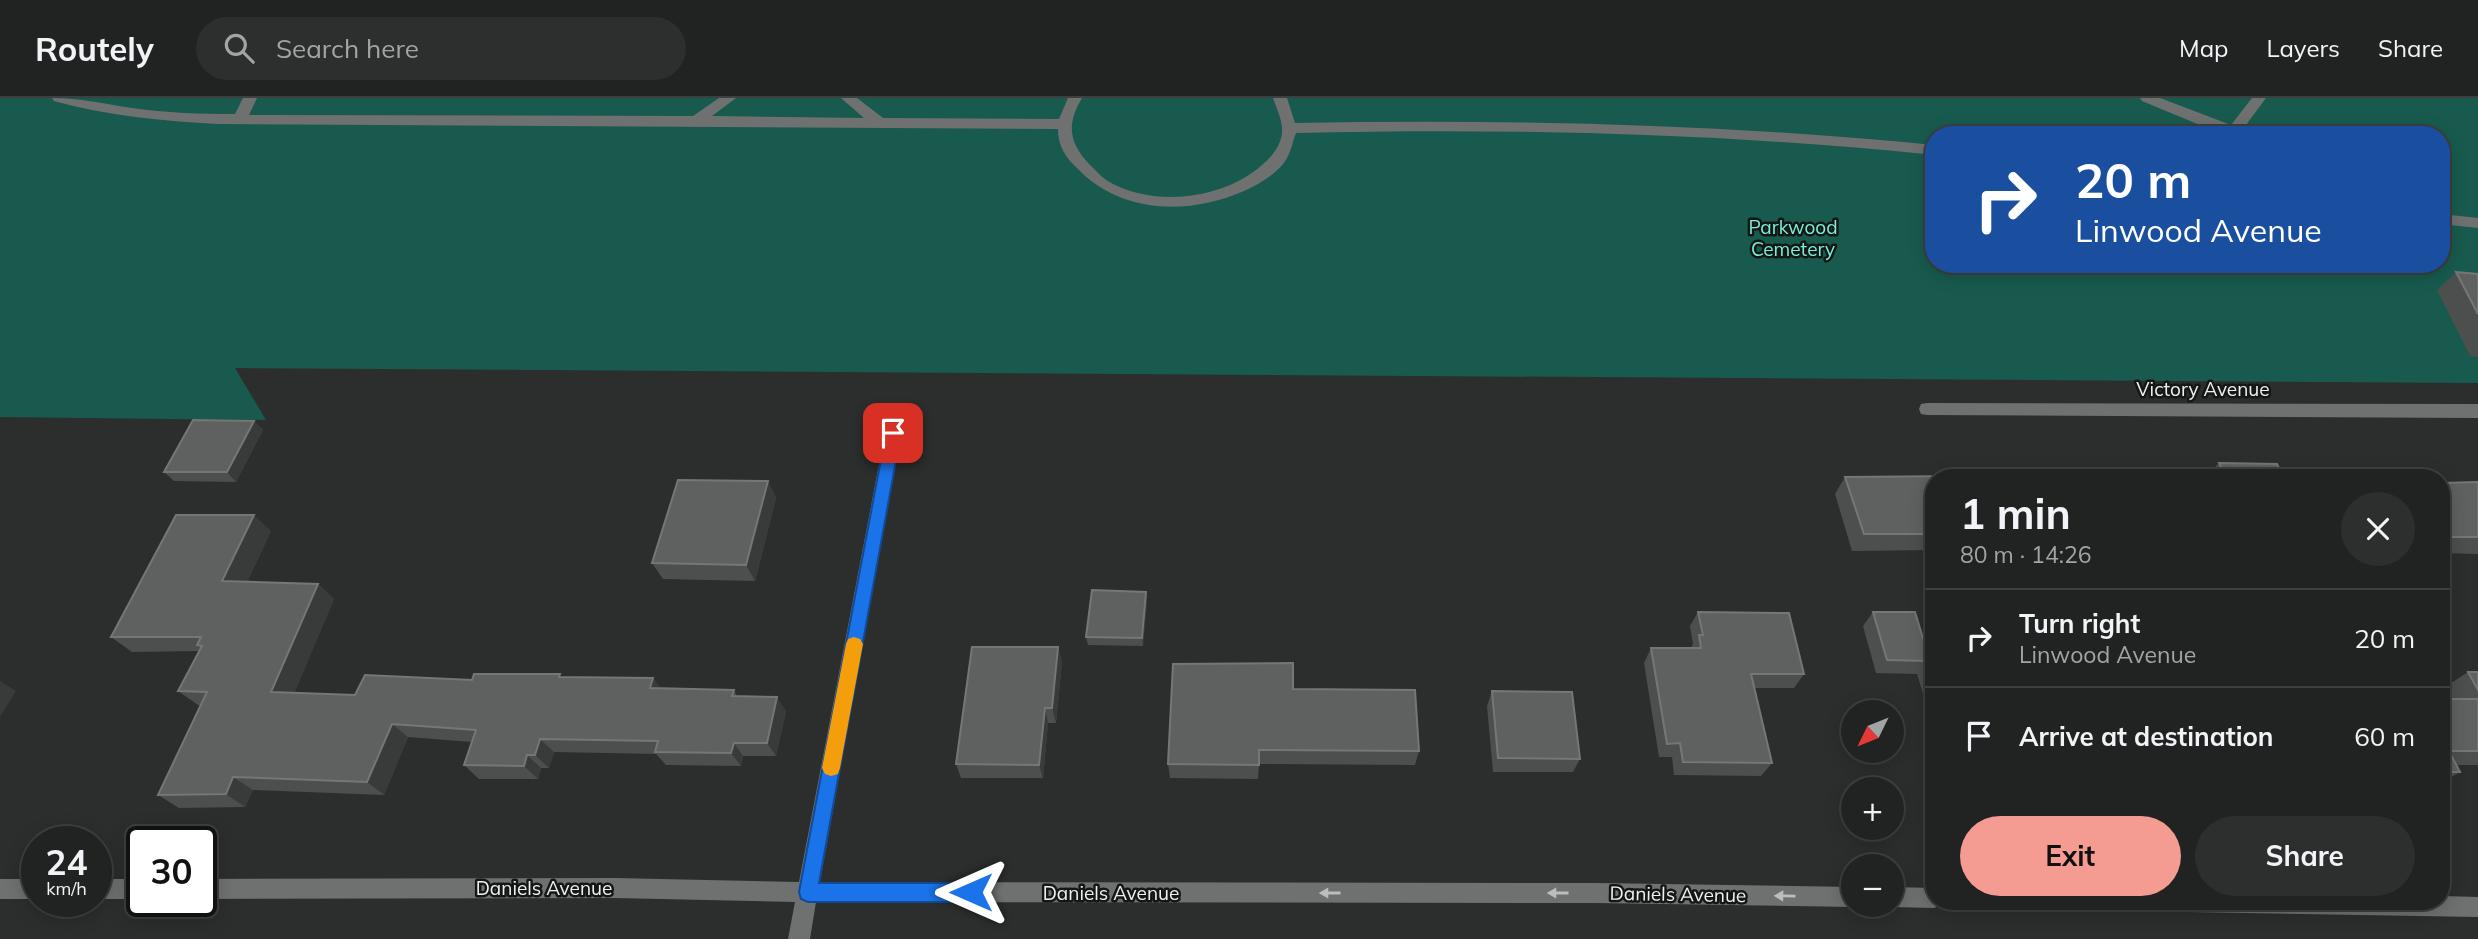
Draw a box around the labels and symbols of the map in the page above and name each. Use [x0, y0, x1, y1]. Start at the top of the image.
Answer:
park label: Parkwood Cemetery [1748, 215, 1838, 261]
street label: Victory Avenue [2136, 377, 2270, 401]
pin [863, 403, 923, 463]
north arrow [1841, 700, 1904, 763]
speed limit sign: 30 [126, 826, 217, 917]
position arrow [934, 855, 1008, 929]
street label: Daniels Avenue [476, 876, 612, 900]
street label: Daniels Avenue [1043, 881, 1179, 905]
street label: Daniels Avenue [1609, 881, 1747, 907]
one-way arrow [1319, 887, 1341, 899]
one-way arrow [1546, 887, 1568, 899]
one-way arrow [1774, 890, 1796, 902]

